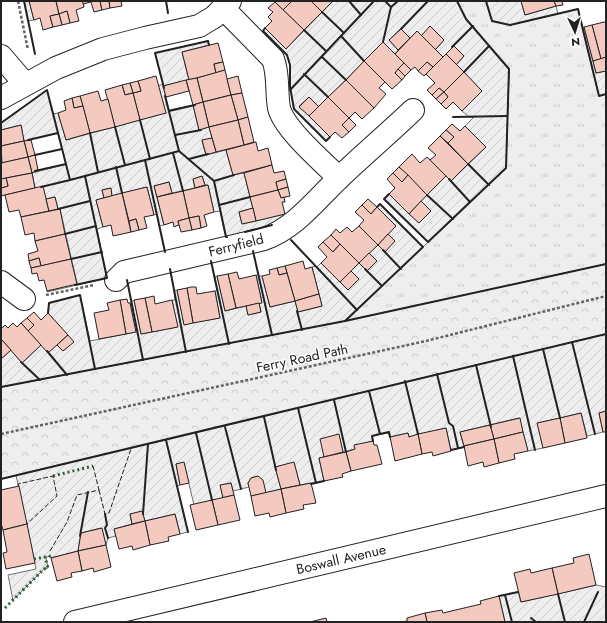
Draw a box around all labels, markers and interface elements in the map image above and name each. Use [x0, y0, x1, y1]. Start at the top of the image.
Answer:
north arrow [555, 12, 595, 52]
text: N [571, 34, 581, 50]
street label: Ferryfield [206, 229, 266, 261]
street label: Ferry Road Path [254, 339, 350, 377]
street label: Boswall Avenue [294, 539, 388, 579]

